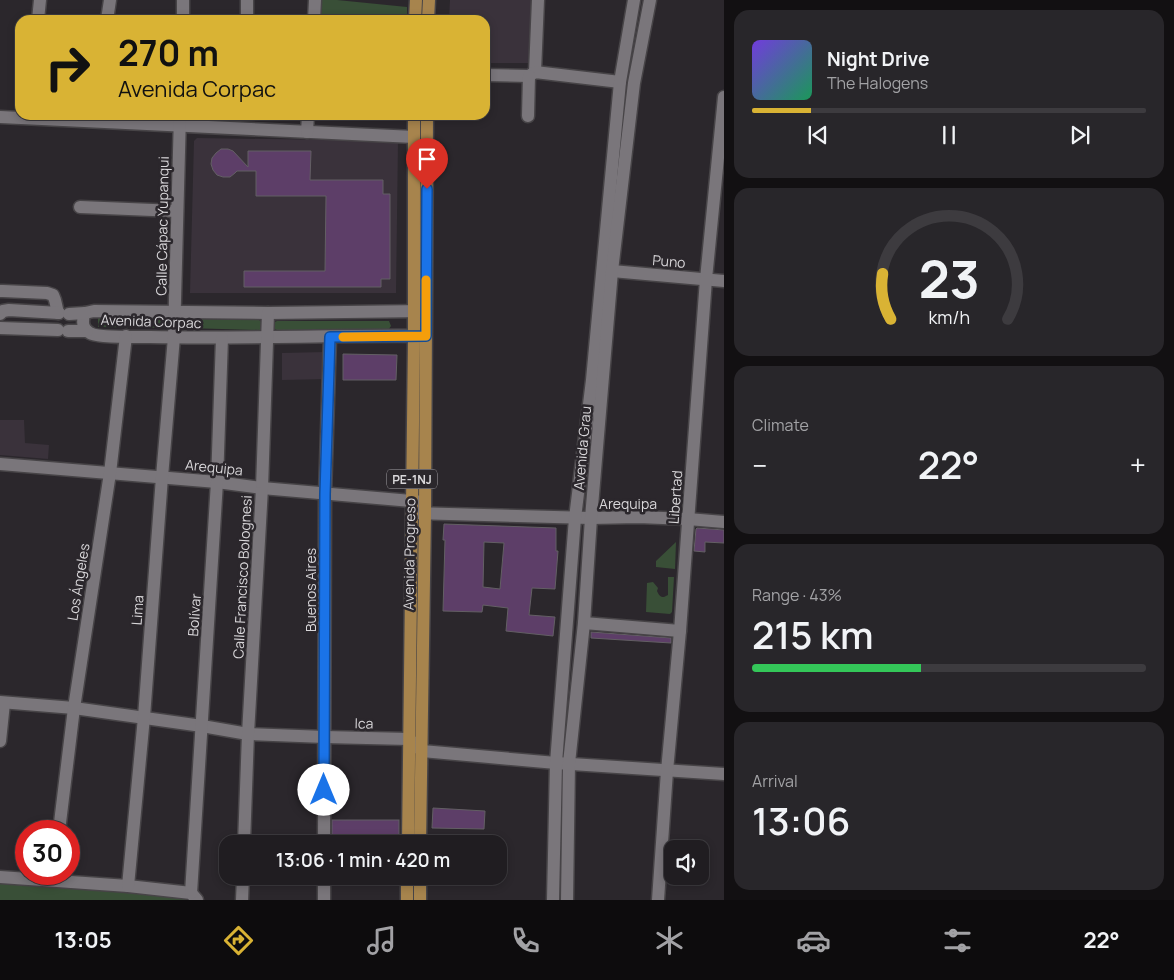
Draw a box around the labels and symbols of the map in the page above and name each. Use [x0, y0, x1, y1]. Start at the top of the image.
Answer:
pin [406, 138, 448, 189]
street label: Calle Cápac Yupanqui [151, 156, 173, 296]
street label: Puno [652, 250, 686, 272]
street label: Avenida Corpac [100, 310, 202, 332]
street label: Avenida Grau [569, 405, 595, 491]
street label: Arequipa [184, 455, 244, 479]
road number: PE-1NJ [387, 469, 437, 488]
street label: Libertad [664, 470, 686, 524]
street label: Arequipa [599, 494, 657, 513]
street label: Calle Francisco Bolognesi [228, 495, 256, 659]
street label: Avenida Progreso [399, 498, 419, 610]
street label: Los Ángeles [63, 542, 93, 622]
street label: Buenos Aires [301, 548, 320, 632]
street label: Bolívar [183, 593, 205, 637]
street label: Lima [126, 594, 148, 626]
street label: Ica [354, 713, 374, 733]
position arrow [297, 763, 349, 815]
speed limit sign: 30 [15, 820, 80, 885]

